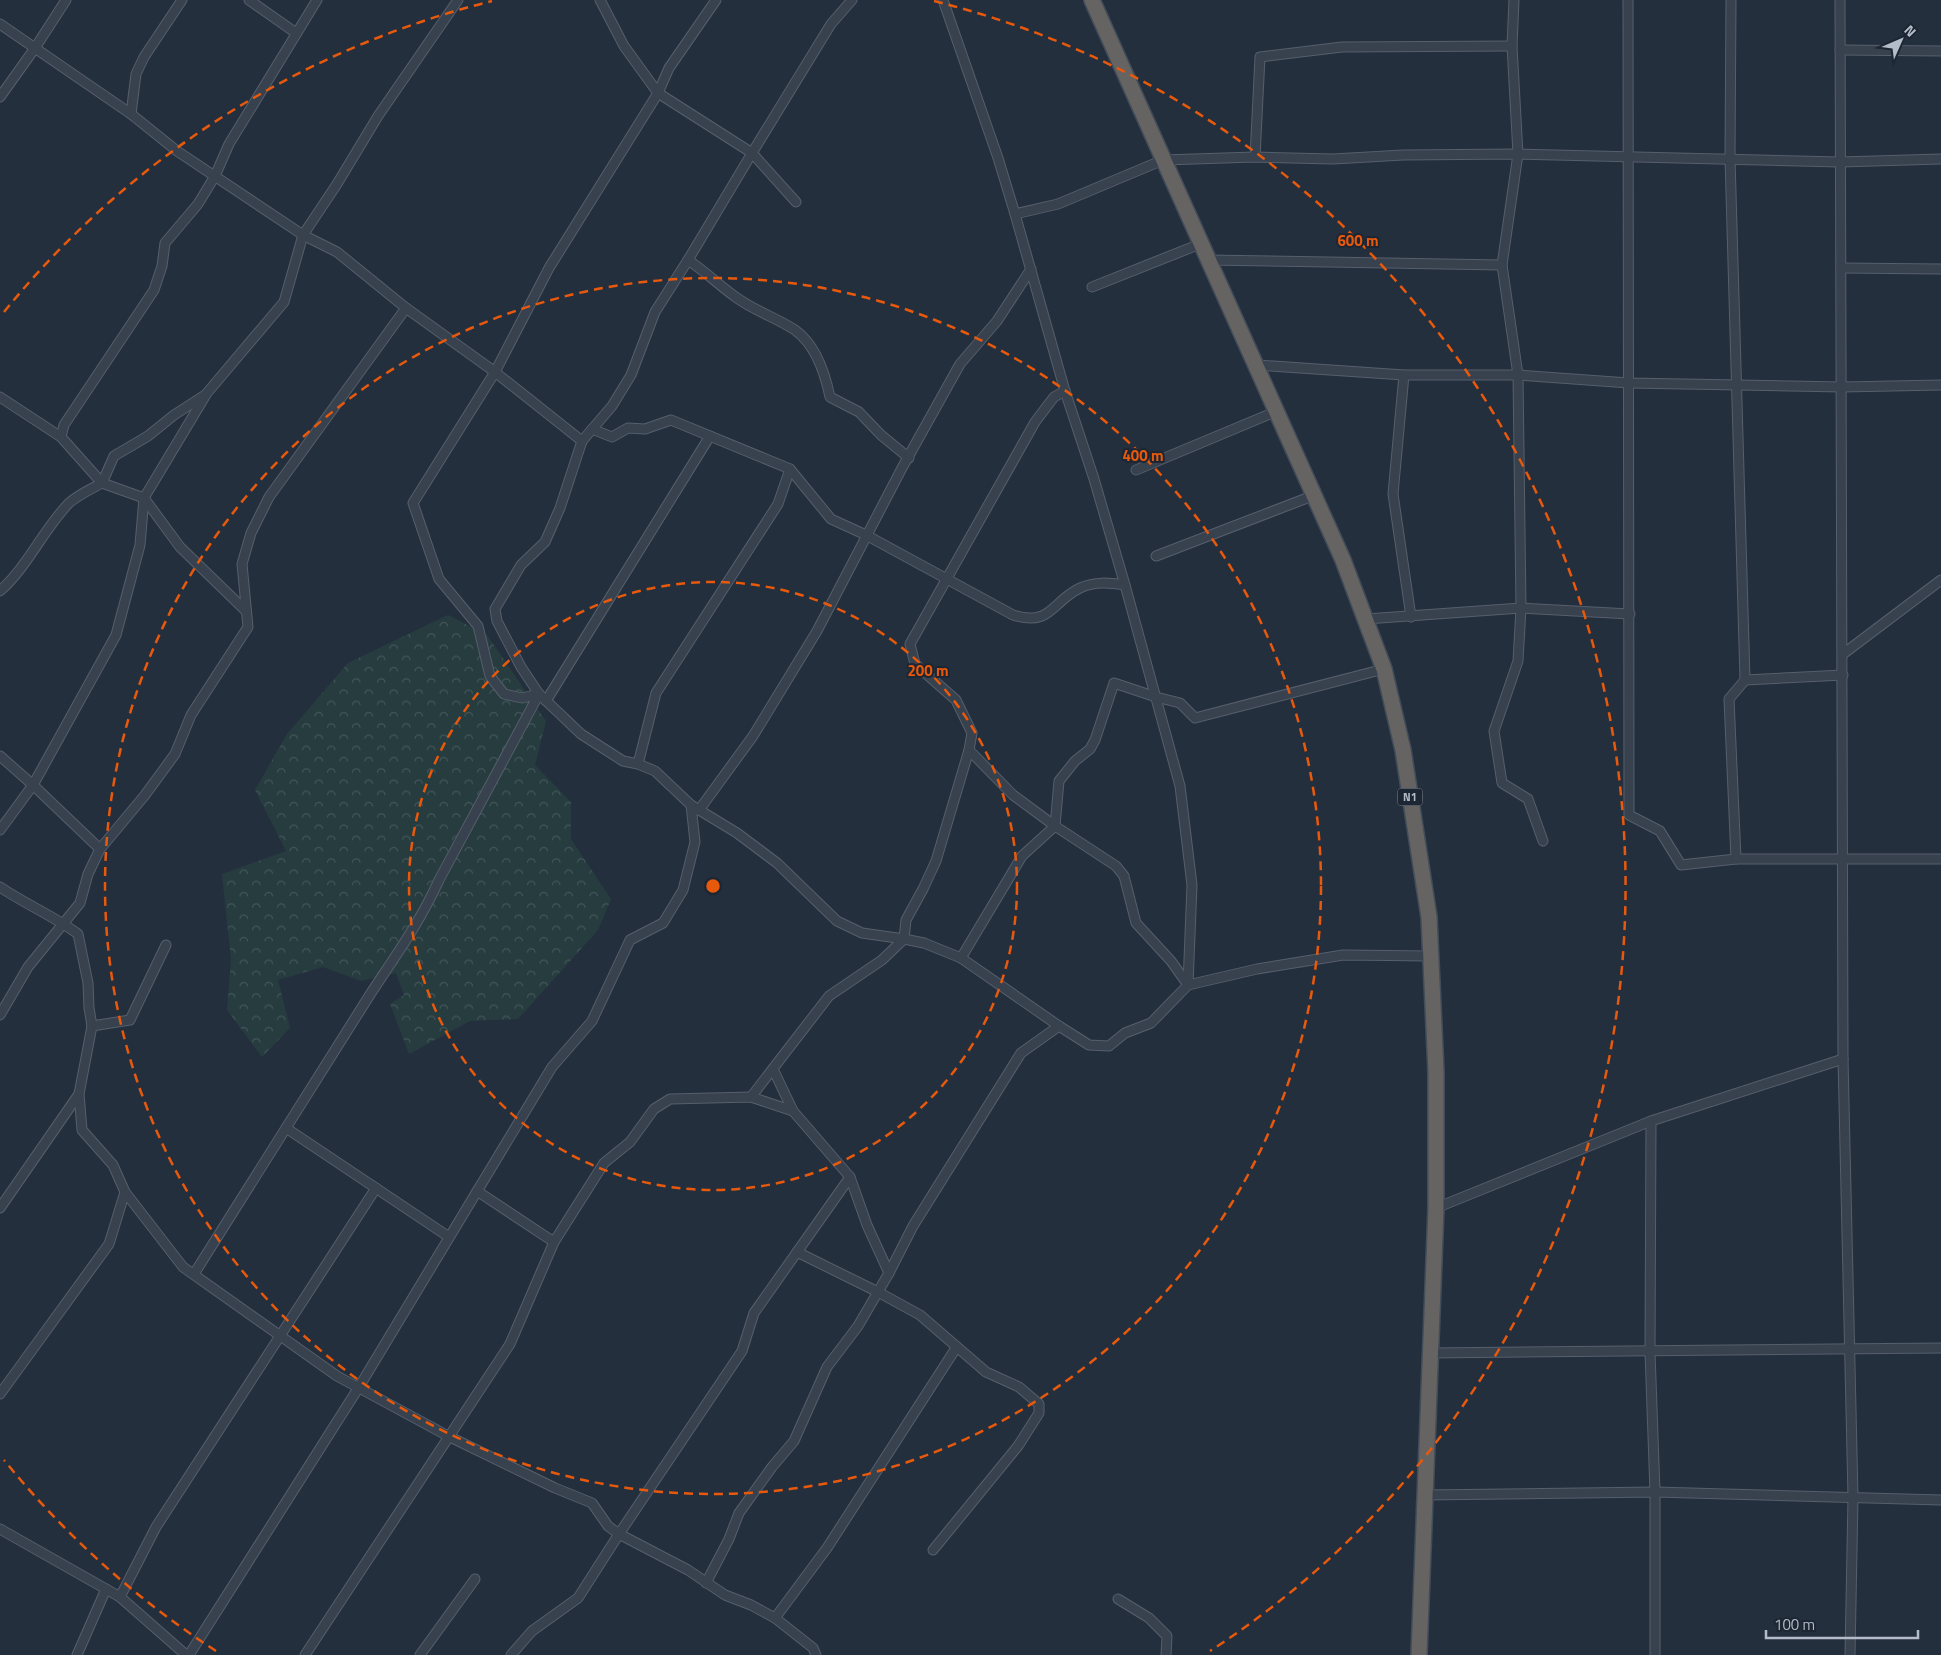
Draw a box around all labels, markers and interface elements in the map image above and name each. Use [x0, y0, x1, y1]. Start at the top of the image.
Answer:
north arrow [1876, 15, 1926, 65]
text: N [1900, 20, 1921, 41]
text: 600 m [1337, 229, 1379, 252]
text: 400 m [1122, 444, 1164, 467]
text: 200 m [907, 659, 949, 682]
road number: N1 [1398, 789, 1422, 806]
centre of rings [704, 877, 722, 895]
scale bar [1766, 1608, 1918, 1640]
text: 100 m [1774, 1613, 1815, 1636]

